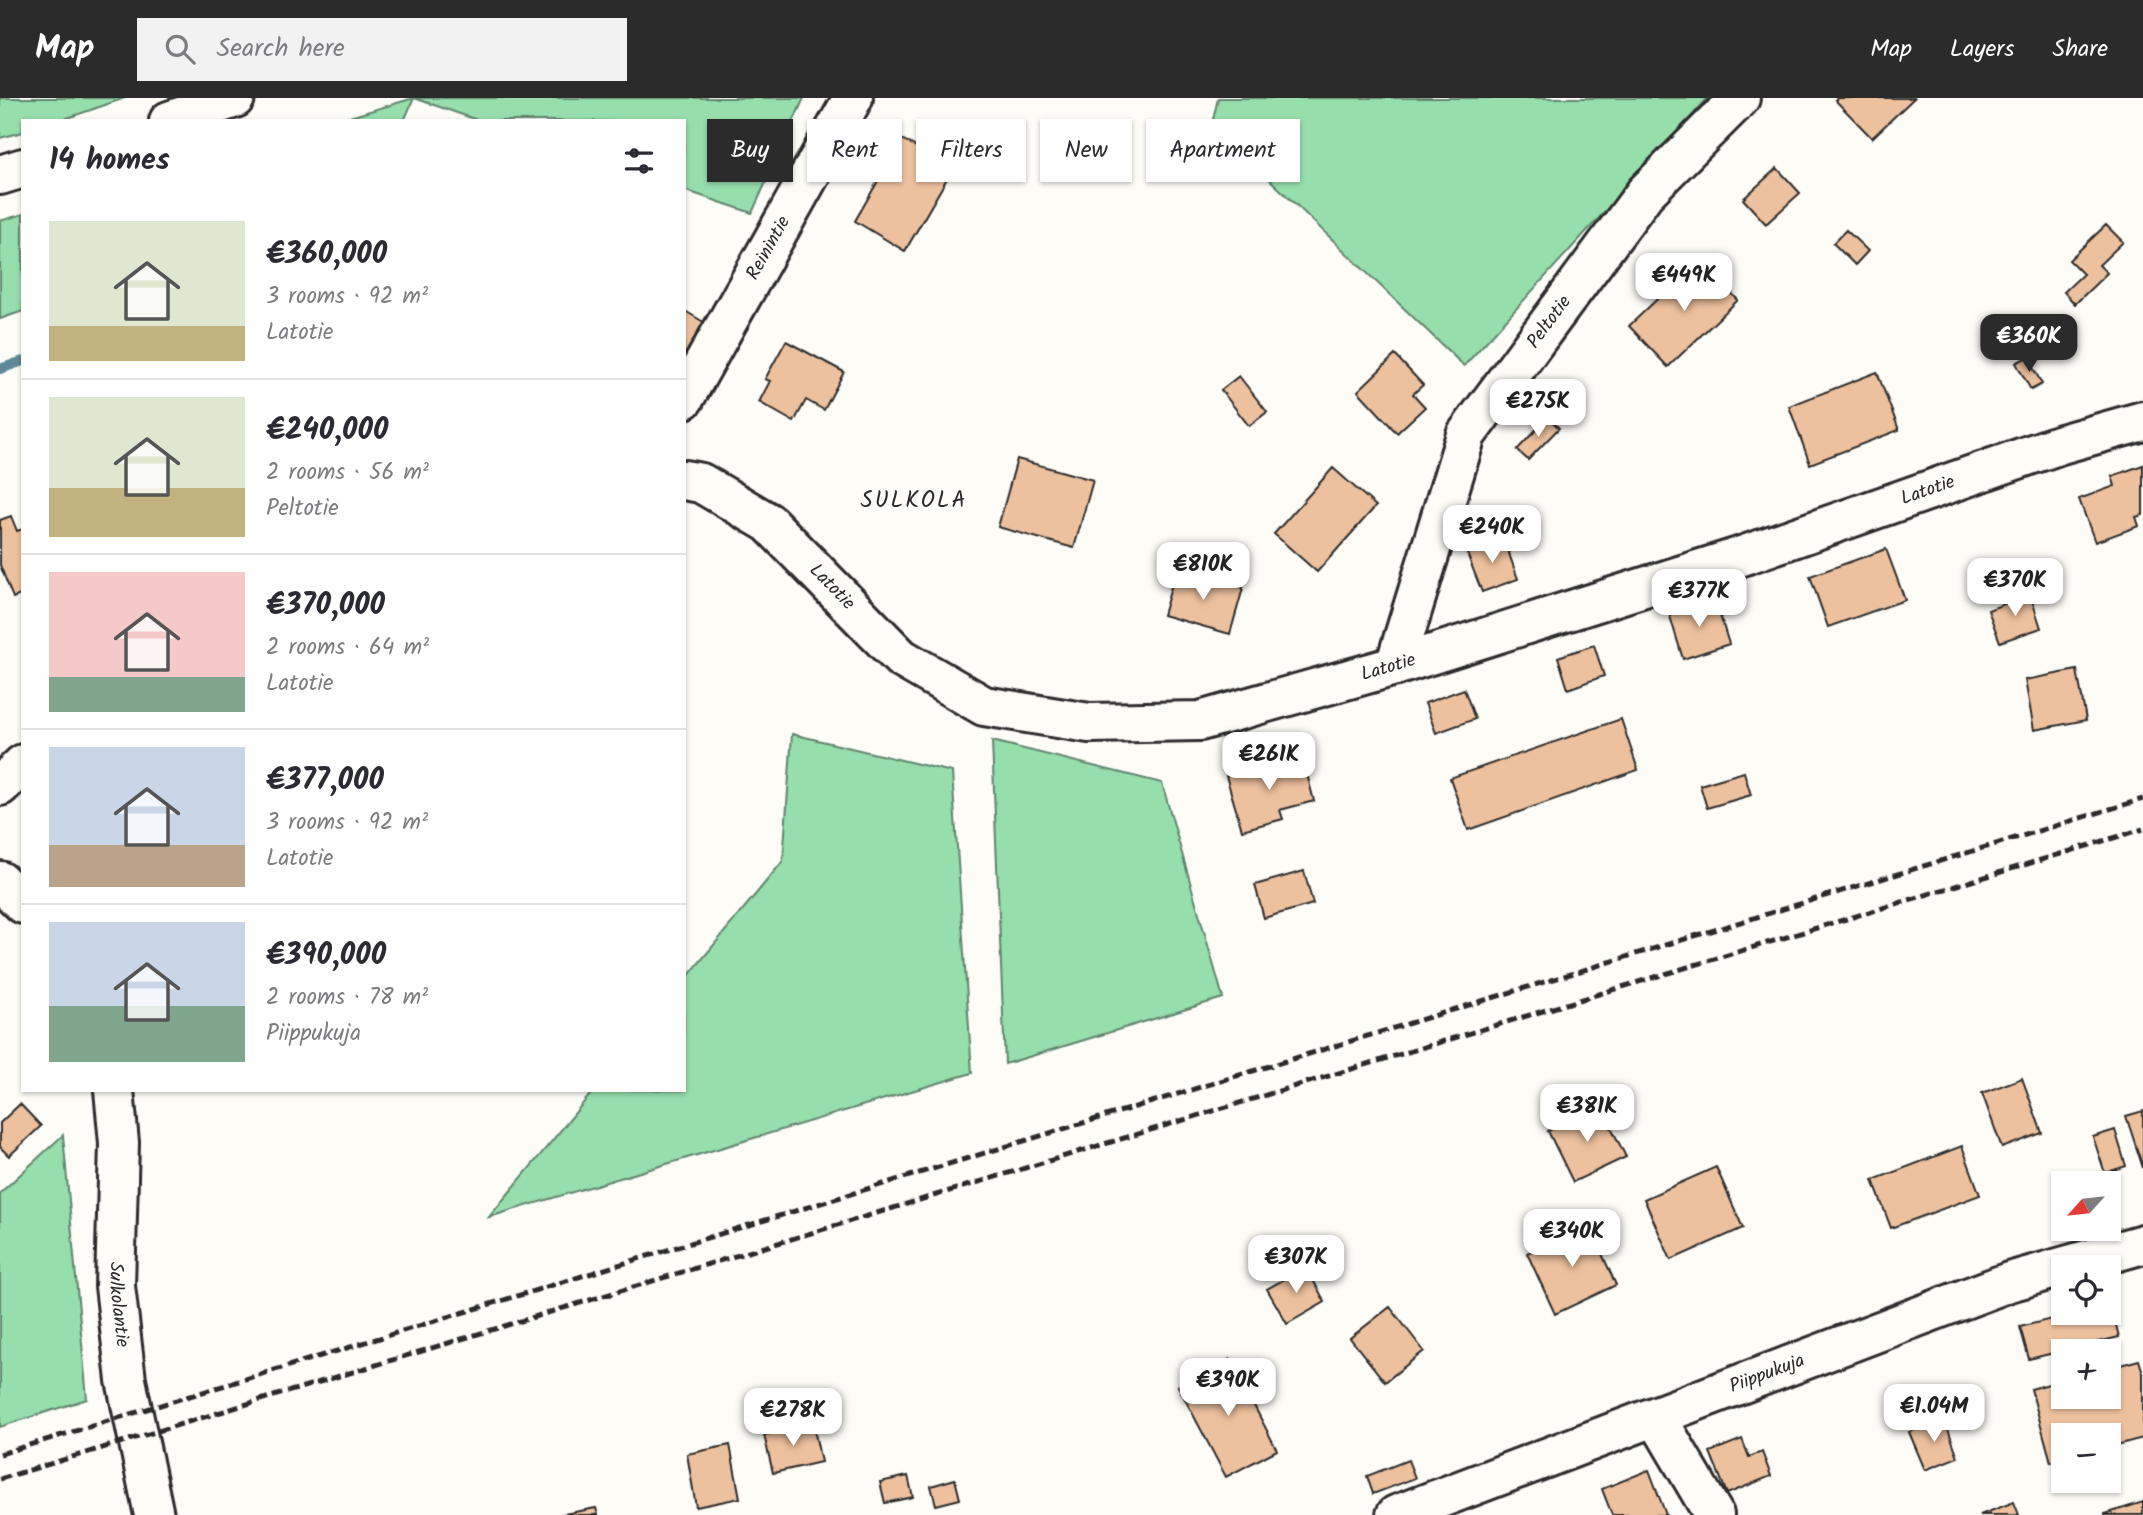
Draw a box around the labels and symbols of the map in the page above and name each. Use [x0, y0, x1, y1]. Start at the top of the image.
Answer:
street label: Reinintie [739, 210, 799, 286]
pin: €449K [1635, 254, 1733, 313]
street label: Peltotie [1520, 289, 1580, 355]
pin: €360K [1980, 314, 2078, 374]
pin: €275K [1489, 380, 1587, 439]
street label: Latotie [1897, 467, 1960, 514]
district label: SULKOLA [861, 483, 967, 519]
pin: €240K [1443, 505, 1541, 565]
pin: €810K [1154, 542, 1252, 602]
street label: Latotie [802, 557, 862, 618]
pin: €370K [1966, 559, 2064, 618]
pin: €377K [1650, 570, 1748, 629]
street label: Latotie [1358, 645, 1420, 690]
pin: €261K [1220, 732, 1318, 792]
pin: €381K [1538, 1084, 1636, 1144]
north arrow [2051, 1171, 2121, 1241]
pin: €340K [1523, 1210, 1621, 1269]
pin: €307K [1247, 1236, 1345, 1295]
street label: Sulkolantie [100, 1262, 137, 1349]
street label: Piippukuja [1725, 1346, 1809, 1402]
pin: €390K [1179, 1358, 1277, 1418]
pin: €1.04M [1877, 1384, 1991, 1444]
pin: €278K [744, 1388, 842, 1448]

